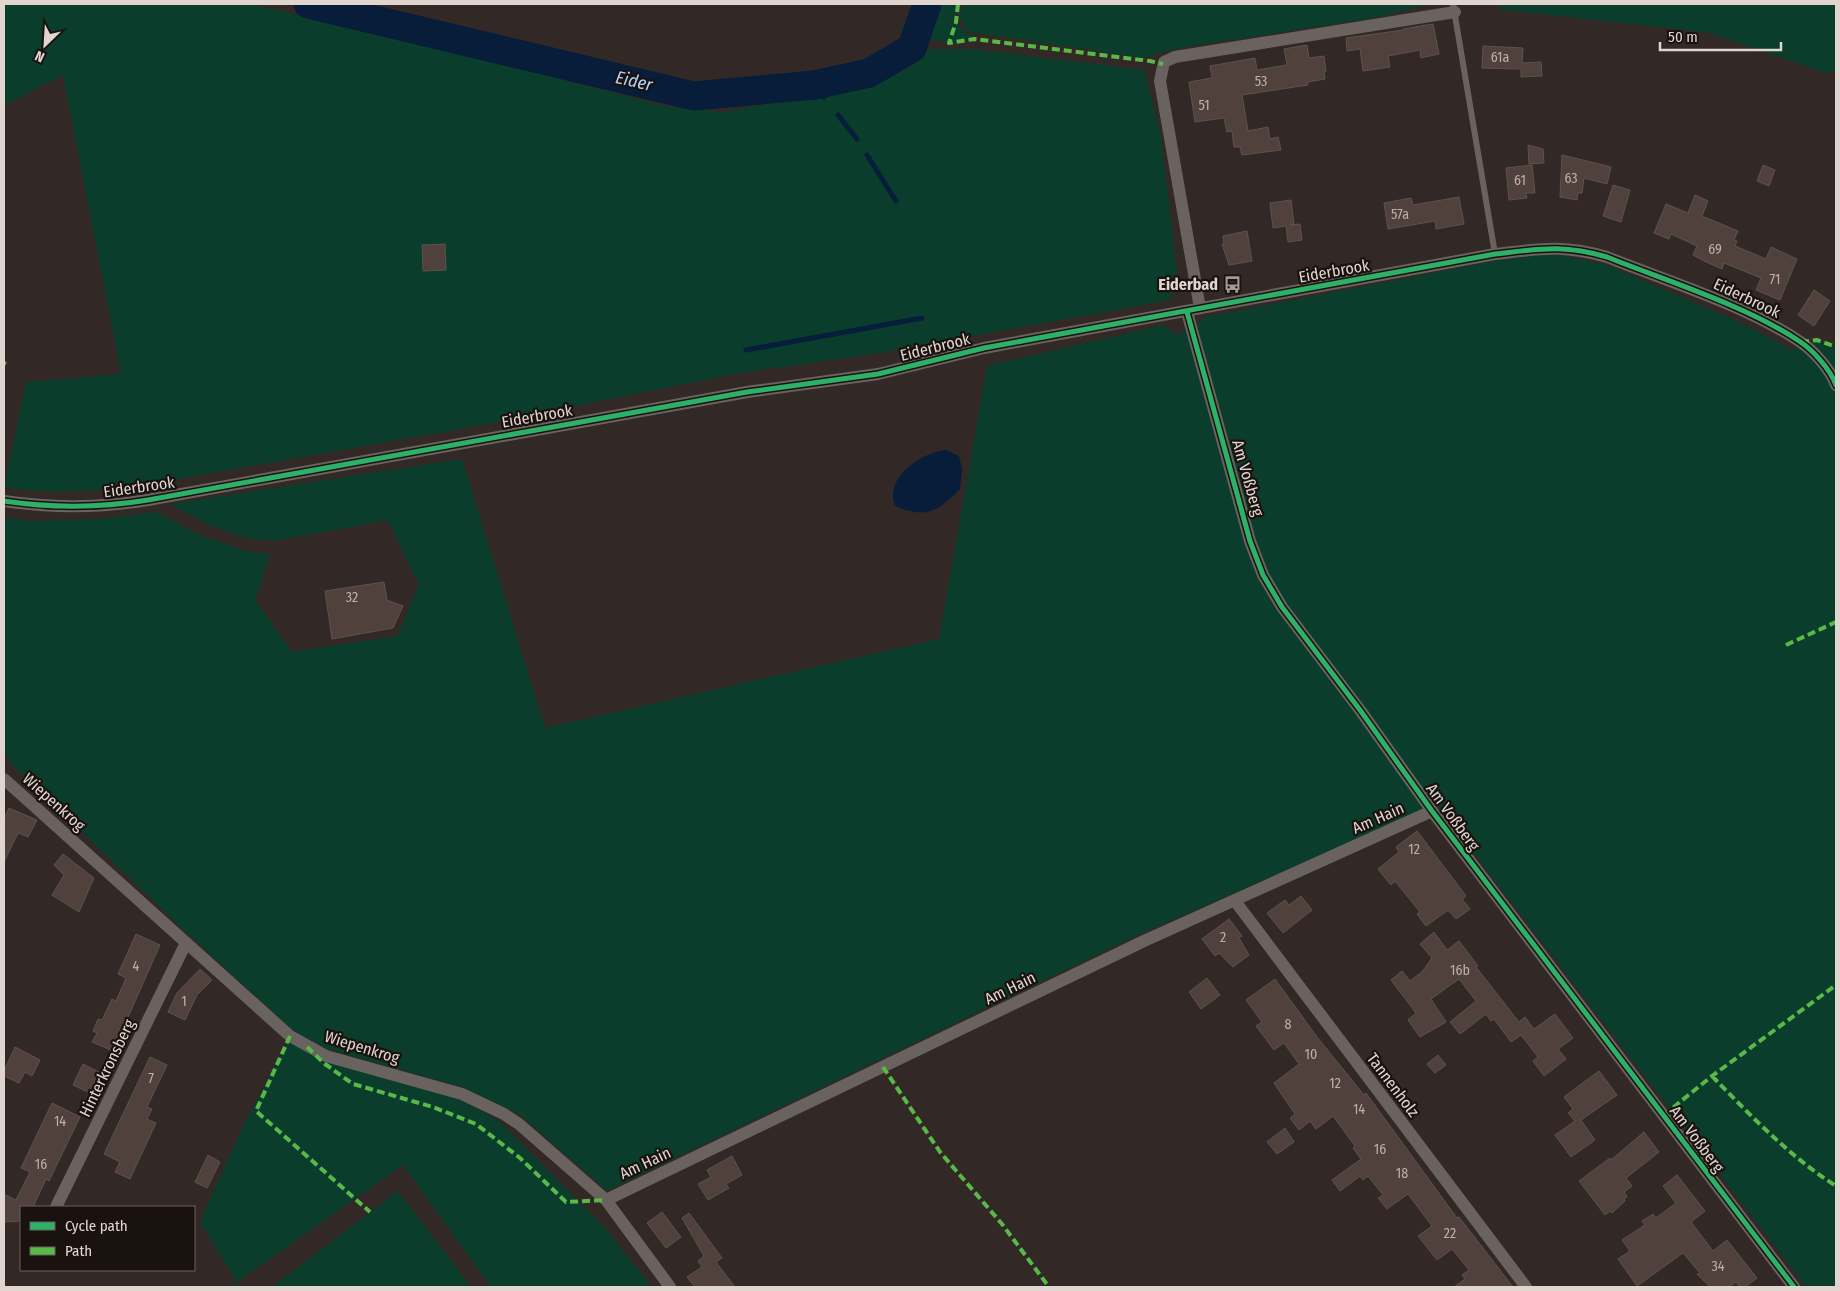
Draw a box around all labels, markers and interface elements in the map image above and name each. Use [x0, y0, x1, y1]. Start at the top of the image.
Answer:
north arrow [20, 20, 70, 70]
scale bar [1660, 20, 1781, 52]
text: 50 m [1668, 28, 1698, 46]
text: N [32, 47, 47, 66]
house number: 61a [1491, 49, 1509, 66]
water label: Eider [613, 66, 655, 96]
house number: 53 [1255, 73, 1267, 90]
house number: 51 [1198, 97, 1210, 114]
house number: 63 [1564, 170, 1578, 187]
house number: 61 [1514, 172, 1526, 189]
house number: 57a [1391, 206, 1409, 223]
house number: 69 [1708, 241, 1722, 258]
street label: Eiderbrook [1297, 255, 1371, 287]
house number: 71 [1770, 271, 1780, 288]
bus stop icon: Eiderbad [1222, 274, 1242, 294]
street label: Eiderbrook [1711, 274, 1784, 322]
place label: Eiderbad [1158, 275, 1218, 294]
street label: Eiderbrook [898, 329, 973, 365]
street label: Eiderbrook [500, 400, 574, 432]
street label: Am Voßberg [1228, 438, 1268, 519]
street label: Eiderbrook [102, 473, 176, 501]
house number: 32 [346, 589, 358, 606]
street label: Wiepenkrog [19, 769, 89, 835]
street label: Am Voßberg [1422, 780, 1484, 855]
street label: Am Hain [1349, 798, 1407, 838]
house number: 12 [1408, 841, 1420, 858]
house number: 2 [1220, 929, 1226, 946]
house number: 4 [133, 958, 140, 975]
house number: 16b [1450, 962, 1470, 979]
street label: Am Hain [981, 968, 1039, 1008]
house number: 1 [181, 993, 187, 1010]
street label: Hinterkronsberg [75, 1016, 139, 1120]
house number: 8 [1285, 1016, 1292, 1033]
street label: Wiepenkrog [322, 1027, 402, 1068]
house number: 10 [1305, 1046, 1317, 1063]
street label: Tannenholz [1363, 1049, 1423, 1121]
house number: 7 [148, 1070, 154, 1087]
house number: 12 [1329, 1075, 1341, 1092]
house number: 14 [1353, 1101, 1365, 1118]
street label: Am Voßberg [1666, 1102, 1728, 1176]
house number: 14 [54, 1113, 66, 1130]
house number: 16 [1374, 1141, 1386, 1158]
street label: Am Hain [616, 1143, 674, 1183]
house number: 16 [35, 1156, 47, 1173]
house number: 18 [1396, 1165, 1408, 1182]
legend [20, 1206, 195, 1271]
text: Cycle path [65, 1217, 128, 1235]
house number: 22 [1444, 1225, 1456, 1242]
text: Path [65, 1242, 92, 1260]
house number: 34 [1711, 1258, 1725, 1275]

